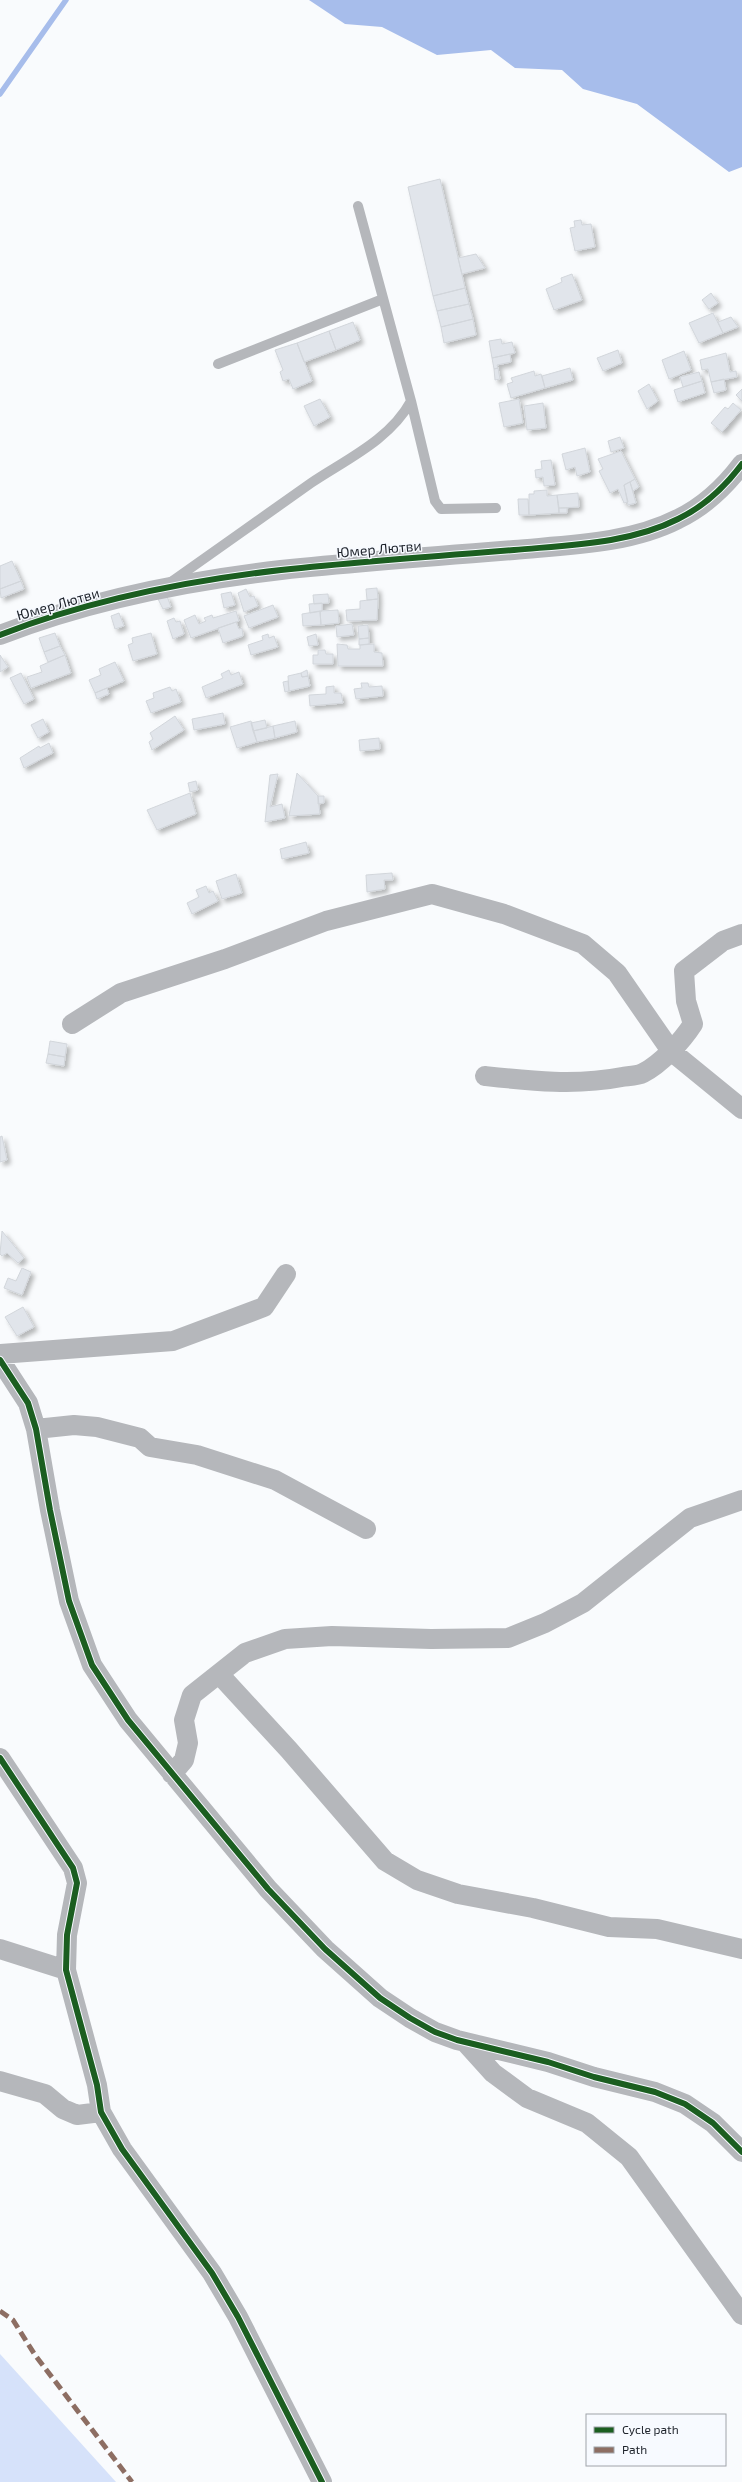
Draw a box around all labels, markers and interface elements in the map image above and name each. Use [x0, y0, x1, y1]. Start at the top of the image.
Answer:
street label: Юмер Лютви [336, 536, 422, 561]
street label: Юмер Лютви [15, 584, 101, 623]
legend [586, 2414, 726, 2466]
text: Cycle path [622, 2422, 679, 2436]
text: Path [622, 2442, 647, 2456]

